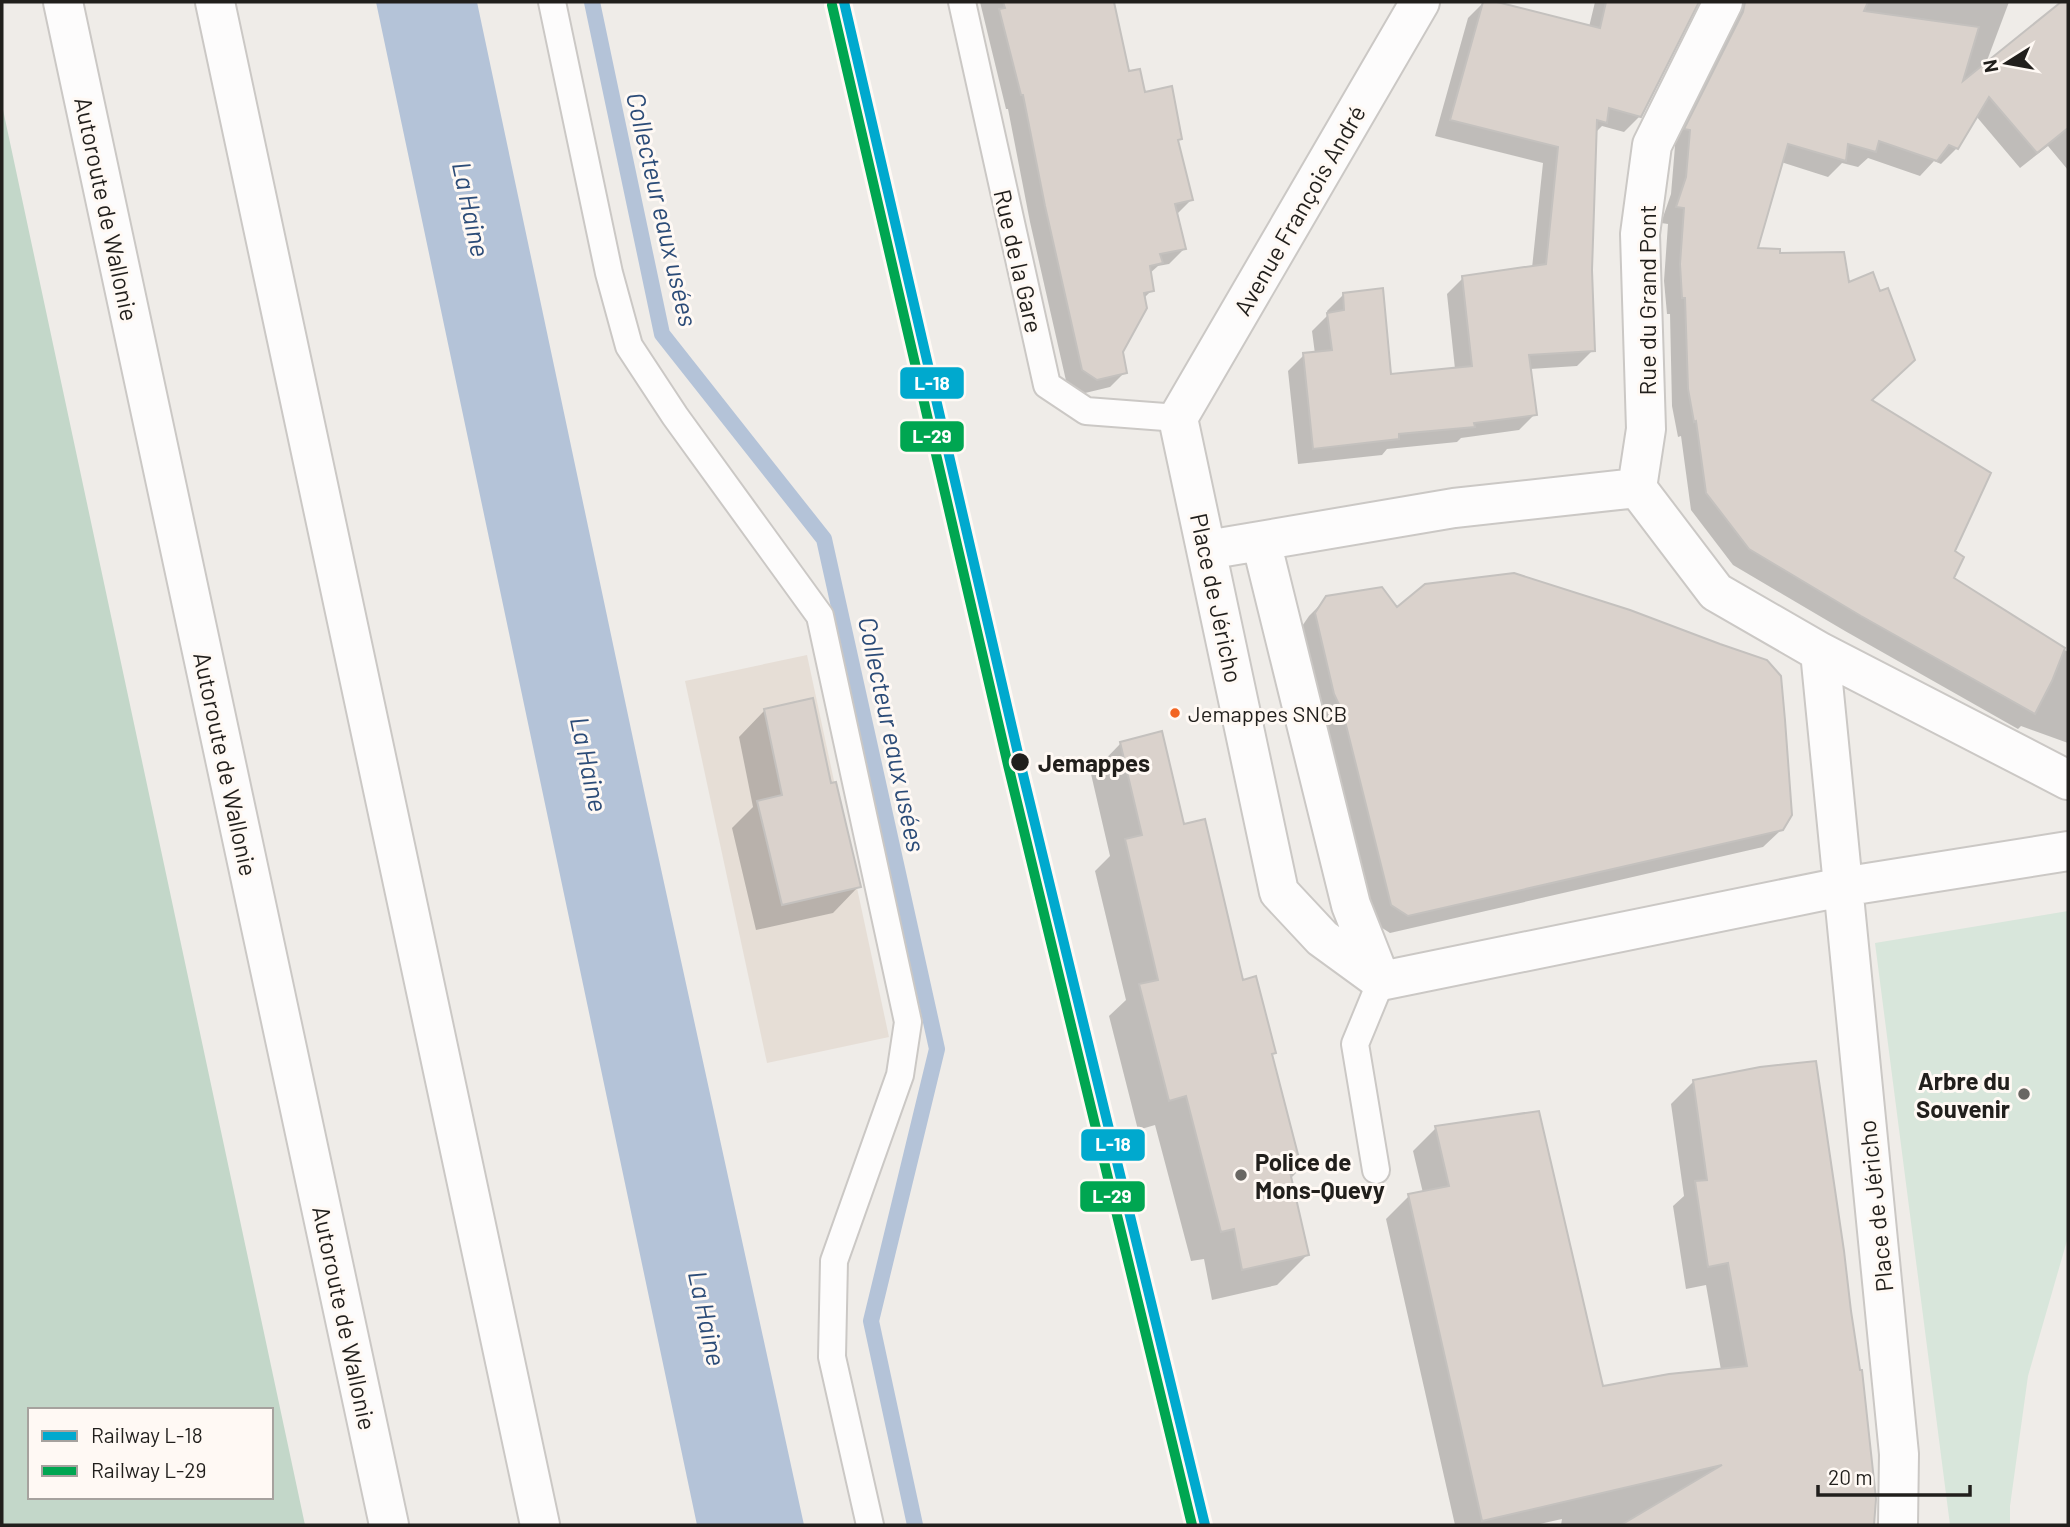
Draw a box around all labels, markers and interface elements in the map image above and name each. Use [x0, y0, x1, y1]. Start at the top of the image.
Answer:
north arrow [1972, 28, 2042, 98]
text: N [1977, 58, 2002, 75]
water label: Collecteur eaux usées [621, 89, 705, 329]
street label: Autoroute de Wallonie [69, 94, 145, 324]
street label: Avenue François André [1227, 100, 1371, 320]
water label: La Haine [447, 158, 497, 260]
street label: Rue de la Gare [988, 186, 1050, 336]
street label: Rue du Grand Pont [1632, 205, 1661, 395]
line badge: L-18 [899, 366, 965, 400]
text: L-18 [914, 371, 950, 394]
line badge: L-29 [899, 420, 965, 453]
text: L-29 [912, 424, 952, 447]
street label: Place de Jéricho [1185, 511, 1249, 685]
water label: Collecteur eaux usées [853, 614, 933, 854]
street label: Autoroute de Wallonie [188, 649, 264, 879]
place label: Jemappes SNCB [1188, 700, 1347, 726]
marker: Jemappes SNCB [1168, 706, 1182, 720]
water label: La Haine [565, 713, 615, 815]
place label: Jemappes [1038, 748, 1150, 777]
marker: Jemappes [1009, 751, 1031, 773]
place label: Arbre du Souvenir [1916, 1066, 2010, 1123]
marker: Arbre du Souvenir [2016, 1086, 2032, 1102]
street label: Place de Jéricho [1852, 1119, 1898, 1293]
line badge: L-18 [1080, 1128, 1146, 1162]
text: L-18 [1095, 1132, 1131, 1155]
place label: Police de Mons-Quevy [1255, 1147, 1385, 1204]
marker: Police de Mons-Quevy [1233, 1167, 1249, 1183]
line badge: L-29 [1079, 1180, 1146, 1213]
text: L-29 [1092, 1184, 1132, 1207]
street label: Autoroute de Wallonie [307, 1203, 383, 1433]
water label: La Haine [683, 1267, 733, 1369]
legend [28, 1408, 273, 1499]
text: Railway L-18 [91, 1422, 203, 1447]
scale bar [1818, 1454, 1970, 1498]
text: Railway L-29 [91, 1457, 207, 1482]
text: 20 m [1828, 1464, 1873, 1489]

